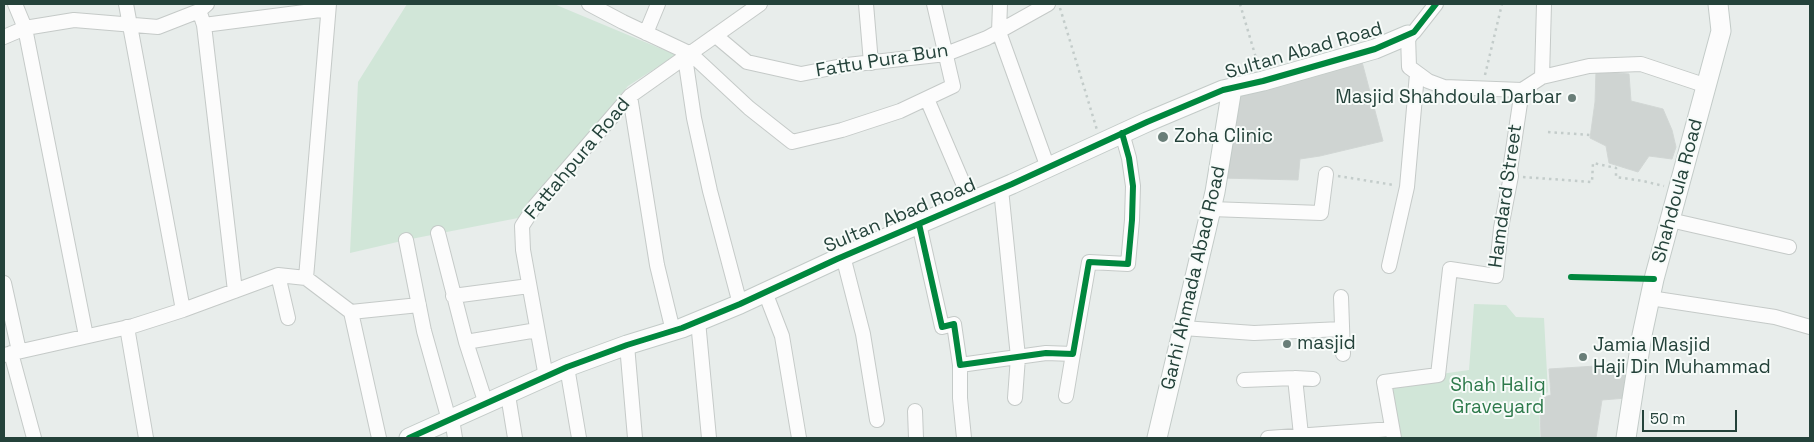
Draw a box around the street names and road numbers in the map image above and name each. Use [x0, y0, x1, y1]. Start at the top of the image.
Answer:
street label: Sultan Abad Road [1223, 18, 1385, 84]
street label: Fattu Pura Bun [814, 39, 950, 83]
street label: Fattahpura Road [521, 94, 635, 224]
street label: Shahdoula Road [1648, 116, 1708, 266]
street label: Hamdard Street [1485, 123, 1527, 269]
street label: Garhi Ahmada Abad Road [1157, 164, 1231, 392]
street label: Sultan Abad Road [821, 174, 979, 258]

